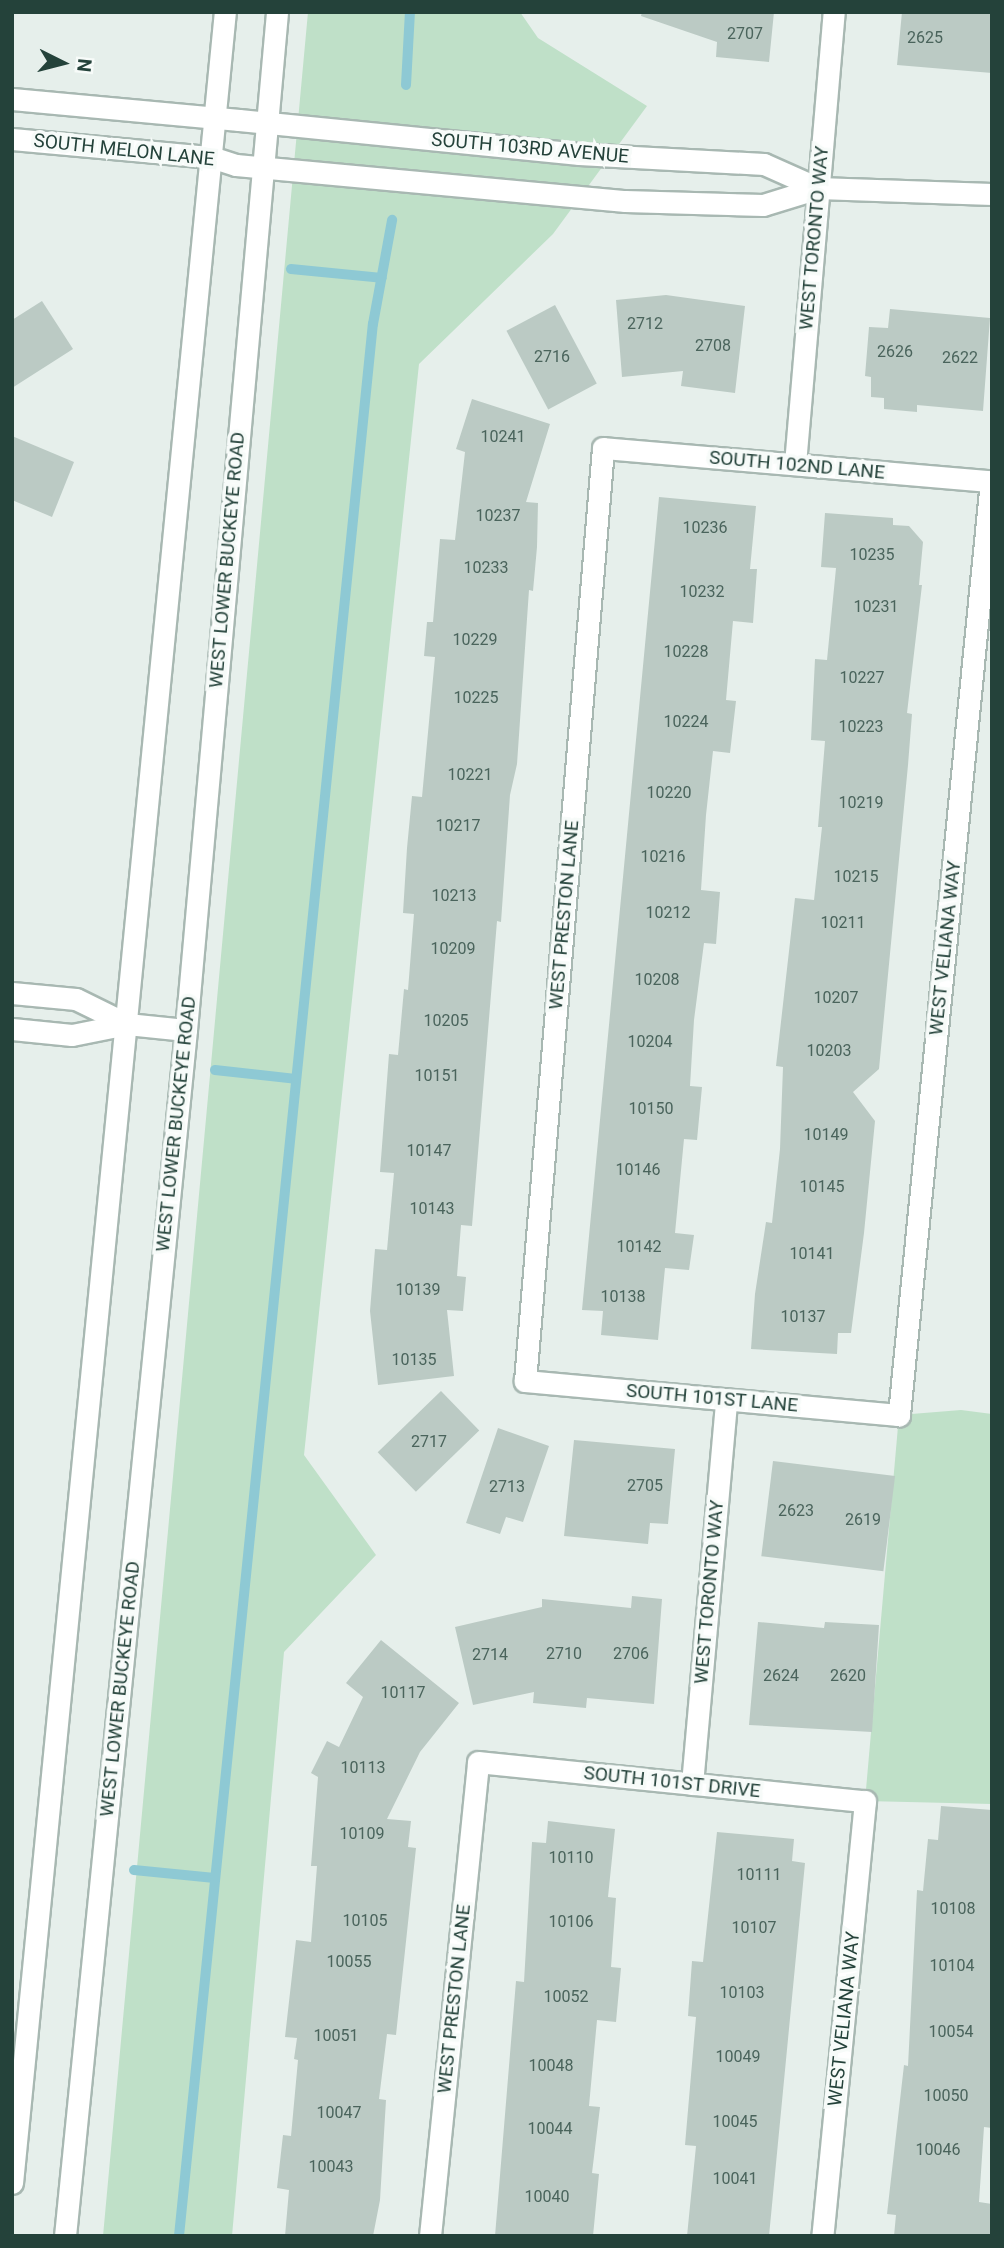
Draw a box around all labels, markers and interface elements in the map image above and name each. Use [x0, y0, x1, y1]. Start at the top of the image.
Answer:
house number: 2707 [727, 24, 763, 44]
north arrow [28, 28, 98, 98]
house number: 2625 [907, 28, 943, 48]
text: N [72, 57, 97, 73]
street label: SOUTH 103RD AVENUE [430, 128, 630, 168]
street label: SOUTH MELON LANE [32, 129, 216, 171]
street label: WEST TORONTO WAY [795, 145, 833, 331]
house number: 2712 [627, 314, 663, 334]
house number: 2708 [695, 336, 731, 356]
house number: 2626 [877, 342, 913, 362]
house number: 2716 [534, 347, 570, 367]
house number: 2622 [942, 348, 978, 368]
house number: 10241 [481, 427, 525, 447]
street label: WEST LOWER BUCKEYE ROAD [204, 431, 250, 689]
street label: SOUTH 102ND LANE [708, 446, 886, 484]
house number: 10237 [476, 506, 520, 526]
house number: 10236 [683, 518, 727, 538]
house number: 10235 [850, 545, 894, 565]
house number: 10233 [464, 558, 508, 578]
house number: 10232 [680, 582, 724, 602]
house number: 10231 [854, 597, 898, 617]
house number: 10229 [453, 630, 497, 650]
house number: 10228 [664, 642, 708, 662]
house number: 10227 [840, 668, 884, 688]
house number: 10225 [454, 688, 498, 708]
house number: 10224 [664, 712, 708, 732]
house number: 10223 [839, 717, 883, 737]
house number: 10221 [448, 765, 492, 785]
house number: 10220 [647, 783, 691, 803]
house number: 10219 [839, 793, 883, 813]
house number: 10217 [436, 816, 480, 836]
street label: WEST PRESTON LANE [544, 819, 584, 1011]
house number: 10216 [641, 847, 685, 867]
street label: WEST VELIANA WAY [924, 859, 966, 1037]
house number: 10215 [834, 867, 878, 887]
house number: 10213 [432, 886, 476, 906]
house number: 10212 [646, 903, 690, 923]
house number: 10211 [821, 913, 865, 933]
house number: 10209 [431, 939, 475, 959]
house number: 10208 [635, 970, 679, 990]
house number: 10207 [814, 988, 858, 1008]
street label: WEST LOWER BUCKEYE ROAD [151, 995, 201, 1253]
house number: 10205 [424, 1011, 468, 1031]
house number: 10204 [628, 1032, 672, 1052]
house number: 10203 [807, 1041, 851, 1061]
house number: 10151 [415, 1066, 459, 1086]
house number: 10150 [629, 1099, 673, 1119]
house number: 10149 [804, 1125, 848, 1145]
house number: 10147 [407, 1141, 451, 1161]
house number: 10146 [616, 1160, 660, 1180]
house number: 10145 [800, 1177, 844, 1197]
house number: 10143 [410, 1199, 454, 1219]
house number: 10142 [617, 1237, 661, 1257]
house number: 10141 [790, 1244, 834, 1264]
house number: 10139 [396, 1280, 440, 1300]
house number: 10138 [601, 1287, 645, 1307]
house number: 10137 [781, 1307, 825, 1327]
house number: 10135 [392, 1350, 436, 1370]
street label: SOUTH 101ST LANE [625, 1379, 799, 1417]
house number: 2717 [411, 1432, 447, 1452]
house number: 2705 [627, 1476, 663, 1496]
house number: 2713 [489, 1477, 525, 1497]
street label: WEST TORONTO WAY [690, 1499, 728, 1685]
house number: 2623 [778, 1501, 814, 1521]
house number: 2619 [845, 1510, 881, 1530]
street label: WEST LOWER BUCKEYE ROAD [95, 1560, 145, 1818]
house number: 2710 [546, 1644, 582, 1664]
house number: 2706 [613, 1644, 649, 1664]
house number: 2714 [472, 1645, 508, 1665]
house number: 2624 [763, 1666, 799, 1686]
house number: 2620 [830, 1666, 866, 1686]
house number: 10117 [381, 1683, 425, 1703]
house number: 10113 [341, 1758, 385, 1778]
street label: SOUTH 101ST DRIVE [582, 1761, 762, 1803]
house number: 10109 [340, 1824, 384, 1844]
house number: 10110 [549, 1848, 593, 1868]
house number: 10111 [737, 1865, 781, 1885]
house number: 10108 [931, 1899, 975, 1919]
street label: WEST PRESTON LANE [433, 1903, 475, 2095]
house number: 10105 [343, 1911, 387, 1931]
house number: 10106 [549, 1912, 593, 1932]
house number: 10107 [732, 1918, 776, 1938]
street label: WEST VELIANA WAY [823, 1930, 865, 2108]
house number: 10055 [327, 1952, 371, 1972]
house number: 10104 [930, 1956, 974, 1976]
house number: 10103 [720, 1983, 764, 2003]
house number: 10052 [544, 1987, 588, 2007]
house number: 10054 [929, 2022, 973, 2042]
house number: 10051 [314, 2026, 358, 2046]
house number: 10049 [716, 2047, 760, 2067]
house number: 10048 [529, 2056, 573, 2076]
house number: 10050 [924, 2086, 968, 2106]
house number: 10047 [317, 2103, 361, 2123]
house number: 10045 [713, 2112, 757, 2132]
house number: 10044 [528, 2119, 572, 2139]
house number: 10046 [916, 2140, 960, 2160]
house number: 10043 [309, 2157, 353, 2177]
house number: 10041 [713, 2169, 757, 2189]
house number: 10040 [525, 2187, 569, 2207]

